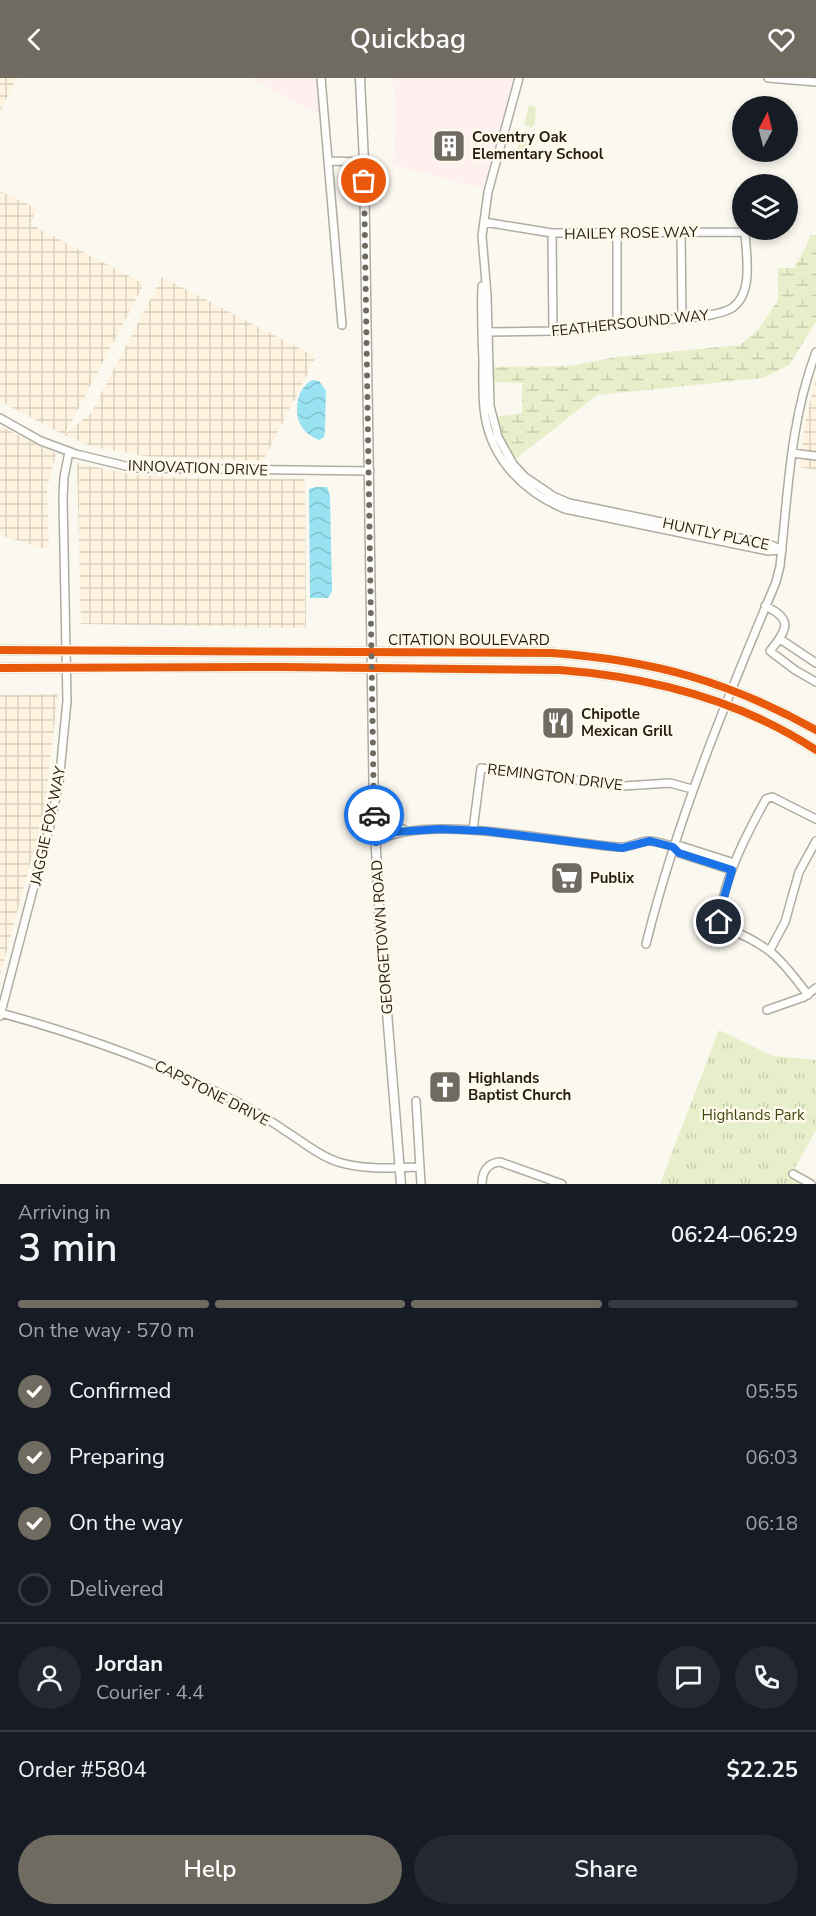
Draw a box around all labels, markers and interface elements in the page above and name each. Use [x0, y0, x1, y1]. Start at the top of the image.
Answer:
text: Quickbag [350, 21, 466, 58]
icon: back [18, 23, 51, 56]
icon: heart [765, 23, 798, 56]
north arrow [732, 96, 798, 162]
map controls [732, 96, 798, 240]
place label: Coventry Oak Elementary School [472, 127, 604, 164]
building icon: Coventry Oak Elementary School [431, 128, 467, 164]
pin [338, 155, 389, 206]
icon: bag [347, 164, 380, 197]
button: layers [732, 174, 798, 240]
street label: HAILEY ROSE WAY [564, 222, 699, 244]
street label: FEATHERSOUND WAY [550, 305, 711, 341]
street label: INNOVATION DRIVE [128, 456, 268, 480]
street label: HUNTLY PLACE [661, 513, 771, 555]
street label: CITATION BOULEVARD [388, 630, 550, 650]
place label: Chipotle Mexican Grill [581, 704, 673, 741]
restaurant icon: Chipotle Mexican Grill [540, 705, 576, 741]
street label: REMINGTON DRIVE [486, 759, 624, 795]
street label: JAGGIE FOX WAY [25, 764, 71, 888]
courier [344, 785, 404, 845]
icon: car [358, 799, 391, 832]
street label: GEORGETOWN ROAD [367, 859, 397, 1015]
supermarket icon: Publix [549, 860, 585, 896]
place label: Publix [590, 868, 635, 888]
pin [693, 896, 744, 947]
icon: home [702, 905, 735, 938]
street label: CAPSTONE DRIVE [151, 1055, 273, 1131]
place label: Highlands Baptist Church [468, 1068, 571, 1105]
church icon: Highlands Baptist Church [427, 1069, 463, 1105]
park label: Highlands Park [702, 1105, 805, 1125]
text: Arriving in [18, 1199, 111, 1226]
text: 06:24–06:29 [671, 1220, 798, 1250]
text: 3 min [18, 1222, 117, 1275]
text: On the way · 570 m [18, 1317, 194, 1344]
icon: check [18, 1375, 51, 1408]
text: Confirmed [69, 1376, 171, 1406]
text: 05:55 [745, 1378, 798, 1405]
icon: check [18, 1441, 51, 1474]
text: Preparing [69, 1442, 165, 1472]
text: 06:03 [745, 1444, 798, 1471]
icon: check [18, 1507, 51, 1540]
text: On the way [69, 1508, 183, 1538]
text: 06:18 [745, 1510, 798, 1537]
text: Delivered [69, 1574, 164, 1604]
button: person [18, 1646, 81, 1709]
button: chat [657, 1646, 720, 1709]
button: phone [735, 1646, 798, 1709]
text: Jordan [96, 1649, 163, 1679]
text: Courier · 4.4 [96, 1679, 204, 1706]
text: Order #5804 [18, 1755, 147, 1785]
text: $22.25 [727, 1755, 798, 1785]
button: Help [18, 1835, 402, 1904]
button: Share [414, 1835, 798, 1904]

